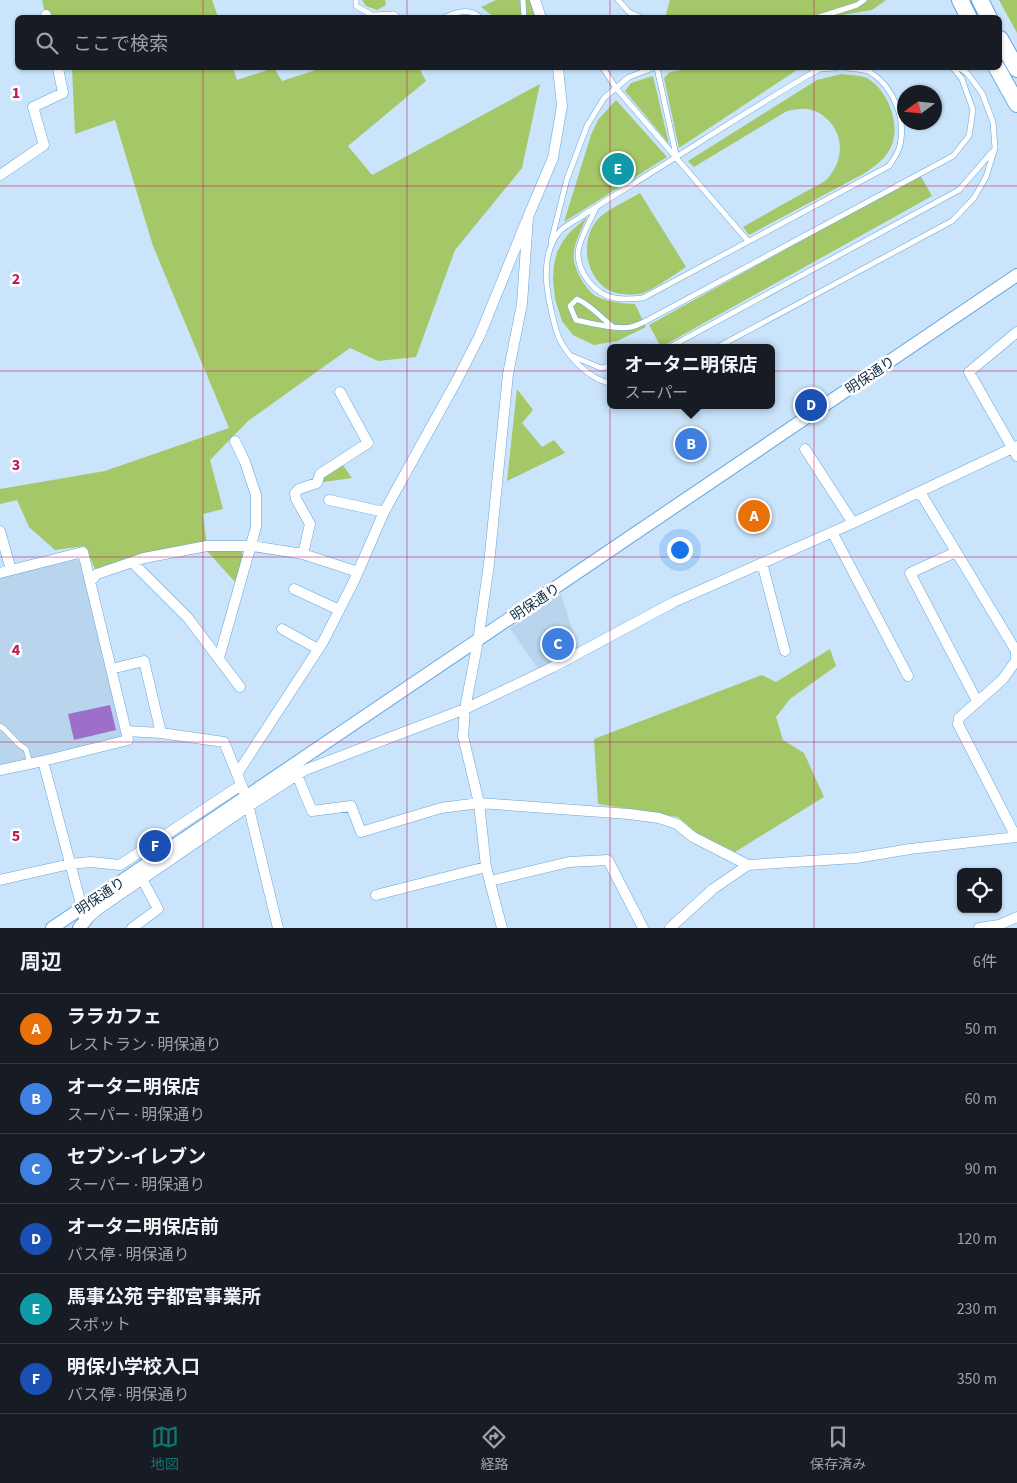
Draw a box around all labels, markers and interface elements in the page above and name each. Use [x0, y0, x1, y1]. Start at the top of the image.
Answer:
search box [15, 15, 1002, 70]
icon: search [33, 29, 61, 57]
text: ここで検索 [73, 31, 168, 58]
text: 1 [12, 82, 20, 104]
north arrow [897, 85, 942, 130]
pin: E [602, 150, 634, 188]
text: 2 [12, 268, 20, 290]
popup [607, 344, 775, 409]
text: オータニ明保店 [624, 352, 758, 379]
street label: 明保通り [842, 352, 899, 400]
text: スーパー [624, 382, 688, 404]
pin: D [795, 386, 827, 424]
pin: B [675, 425, 707, 463]
text: 3 [12, 454, 20, 476]
pin: A [738, 497, 770, 535]
your location [667, 537, 693, 563]
street label: 明保通り [507, 579, 564, 627]
pin: C [542, 625, 574, 663]
text: 4 [12, 639, 21, 661]
text: 5 [12, 825, 20, 847]
pin: F [139, 827, 171, 865]
map controls [957, 868, 1002, 913]
button: locate [957, 868, 1002, 913]
street label: 明保通り [72, 873, 129, 921]
text: 周辺 [20, 947, 62, 977]
text: 6件 [973, 951, 997, 973]
text: ララカフェ [67, 1004, 162, 1031]
text: A [31, 1018, 41, 1040]
text: 50 m [965, 1018, 997, 1040]
text: レストラン · 明保通り [67, 1034, 221, 1056]
text: オータニ明保店 [67, 1074, 200, 1101]
text: B [31, 1088, 41, 1110]
text: 60 m [965, 1088, 997, 1110]
text: スーパー · 明保通り [67, 1104, 205, 1126]
text: セブン-イレブン [67, 1144, 206, 1171]
text: C [31, 1158, 41, 1180]
text: 90 m [965, 1158, 997, 1180]
text: スーパー · 明保通り [67, 1174, 205, 1196]
text: オータニ明保店前 [67, 1214, 219, 1241]
text: D [31, 1228, 41, 1250]
text: 120 m [957, 1228, 997, 1250]
text: バス停 · 明保通り [67, 1244, 189, 1266]
text: 馬事公苑 宇都宮事業所 [67, 1284, 261, 1311]
text: E [32, 1298, 40, 1320]
text: 230 m [957, 1298, 997, 1320]
text: スポット [67, 1314, 131, 1336]
text: 明保小学校入口 [67, 1354, 200, 1381]
text: F [32, 1368, 40, 1390]
text: 350 m [957, 1368, 997, 1390]
text: バス停 · 明保通り [67, 1384, 189, 1406]
tab: 地図 [151, 1423, 179, 1475]
tab: 経路 [480, 1423, 508, 1475]
tab: 保存済み [810, 1423, 866, 1475]

